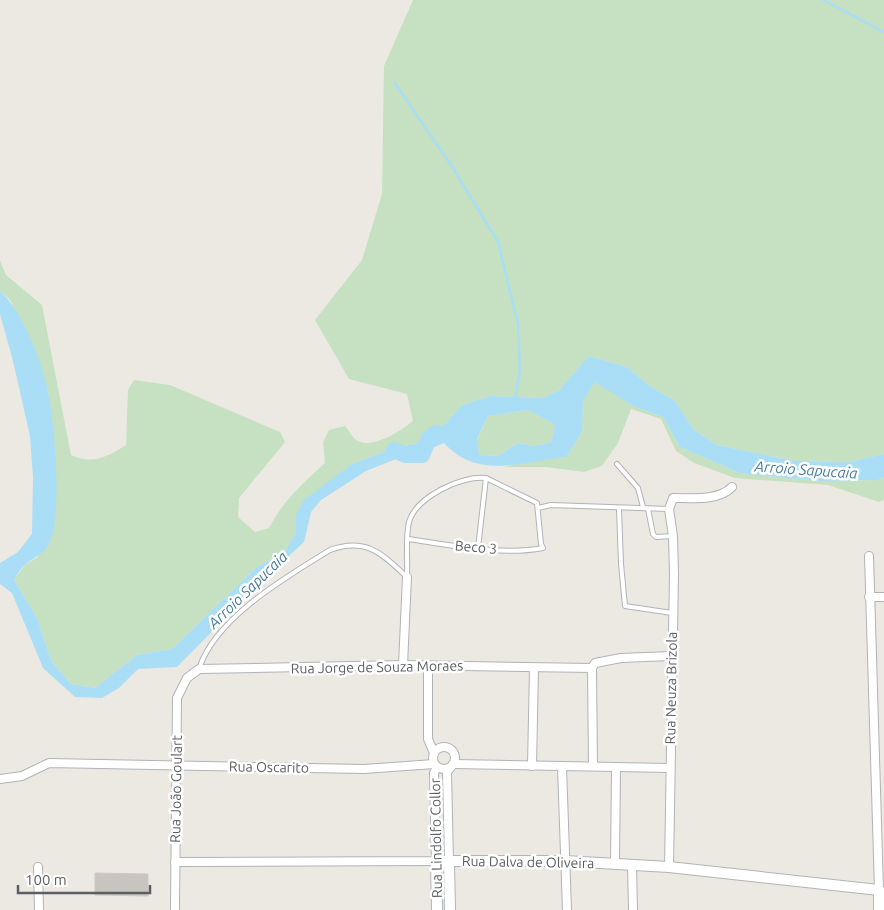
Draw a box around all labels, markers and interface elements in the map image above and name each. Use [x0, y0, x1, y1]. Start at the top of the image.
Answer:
water label: Arroio Sapucaia [753, 457, 858, 482]
street label: Beco 3 [454, 537, 498, 557]
water label: Arroio Sapucaia [204, 548, 291, 632]
street label: Rua Neuza Brizola [662, 632, 680, 744]
street label: Rua Jorge de Souza Moraes [291, 657, 463, 677]
street label: Rua João Goulart [167, 734, 185, 843]
street label: Rua Oscarito [229, 758, 309, 776]
street label: Rua Lindolfo Collor [427, 777, 445, 898]
street label: Rua Dalva de Oliveira [462, 853, 594, 871]
scale bar [18, 862, 150, 894]
text: 100 m [25, 871, 67, 888]

